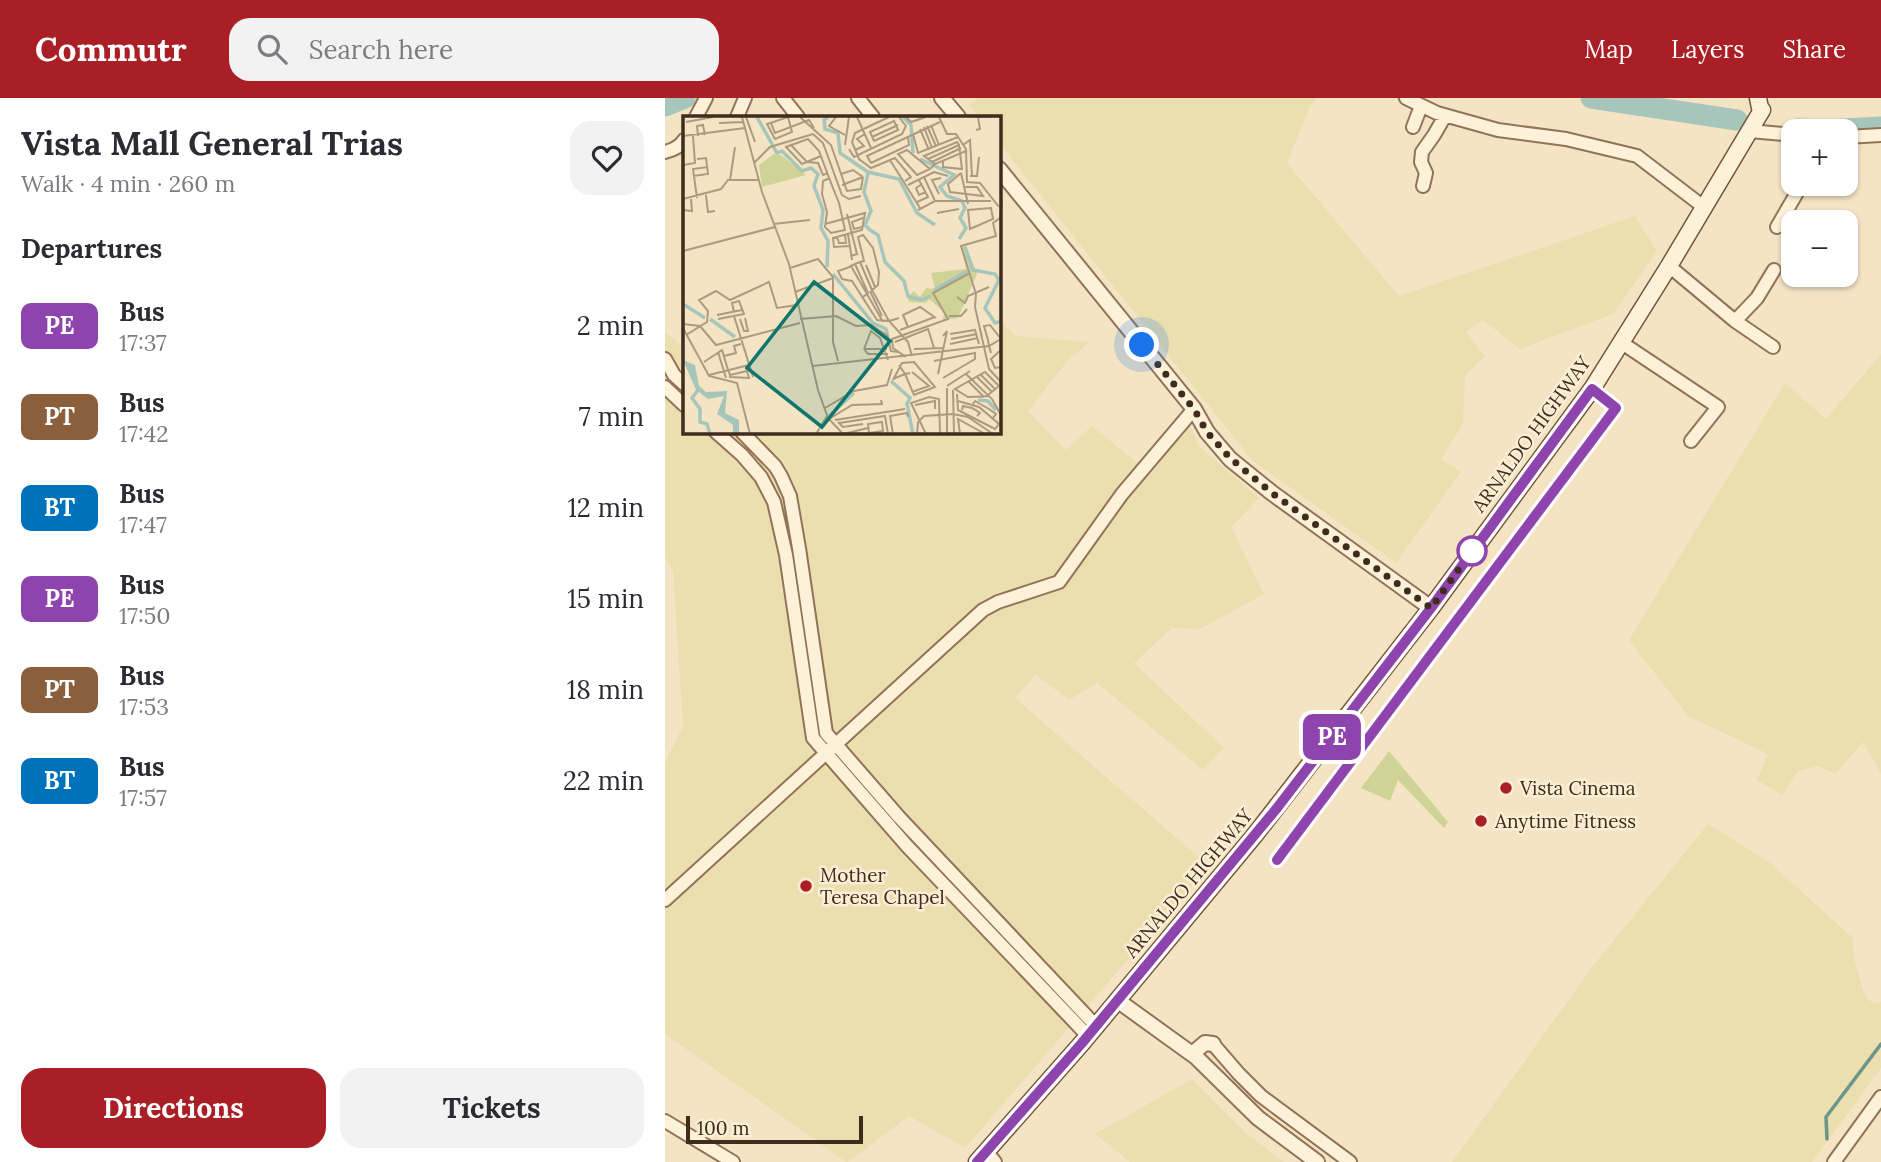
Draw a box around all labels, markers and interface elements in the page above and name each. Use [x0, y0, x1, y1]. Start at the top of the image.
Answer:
search box [229, 18, 719, 81]
text: Commutr [35, 28, 187, 70]
icon: search [253, 30, 291, 68]
text: Search here [309, 33, 453, 66]
text: Map [1584, 34, 1633, 65]
text: Layers [1671, 34, 1744, 65]
text: Share [1782, 34, 1846, 65]
inset map [683, 116, 1001, 434]
map controls [1781, 119, 1858, 287]
button: + [1781, 119, 1858, 196]
button: heart [570, 121, 644, 195]
text: Vista Mall General Trias [21, 122, 403, 164]
text: Walk · 4 min · 260 m [21, 169, 235, 198]
button: − [1781, 210, 1858, 287]
text: Departures [21, 232, 162, 265]
text: Bus [119, 295, 165, 328]
text: 2 min [577, 309, 644, 342]
text: PE [44, 310, 75, 341]
your location [1124, 327, 1159, 362]
text: 17:37 [119, 328, 167, 357]
street label: ARNALDO HIGHWAY [1466, 351, 1596, 518]
text: Bus [119, 386, 165, 419]
text: 7 min [579, 400, 644, 433]
text: PT [44, 401, 75, 432]
text: 17:42 [119, 419, 169, 448]
text: Bus [119, 477, 165, 510]
text: 12 min [567, 491, 644, 524]
text: BT [44, 492, 75, 523]
text: 17:47 [119, 510, 167, 539]
unlabelled marker [1457, 536, 1487, 566]
text: Bus [119, 568, 165, 601]
text: 15 min [567, 582, 644, 615]
text: PE [44, 583, 75, 614]
text: 17:50 [119, 601, 171, 630]
text: Bus [119, 659, 165, 692]
text: 18 min [567, 673, 644, 706]
text: PT [44, 674, 75, 705]
text: 17:53 [119, 692, 169, 721]
line badge: PE [1301, 714, 1363, 760]
text: PE [1317, 721, 1347, 752]
text: Bus [119, 750, 165, 783]
text: 22 min [563, 764, 644, 797]
text: BT [44, 765, 75, 796]
place label: Vista Cinema [1519, 776, 1636, 800]
marker: Vista Cinema [1498, 780, 1514, 796]
text: 17:57 [119, 783, 167, 812]
street label: ARNALDO HIGHWAY [1118, 803, 1258, 963]
place label: Anytime Fitness [1494, 809, 1636, 833]
marker: Anytime Fitness [1473, 813, 1489, 829]
place label: Mother Teresa Chapel [820, 863, 945, 909]
marker: Mother Teresa Chapel [798, 878, 814, 894]
button: Directions [21, 1068, 326, 1148]
button: Tickets [340, 1068, 644, 1148]
scale bar [686, 1113, 863, 1145]
text: 100 m [697, 1116, 750, 1140]

